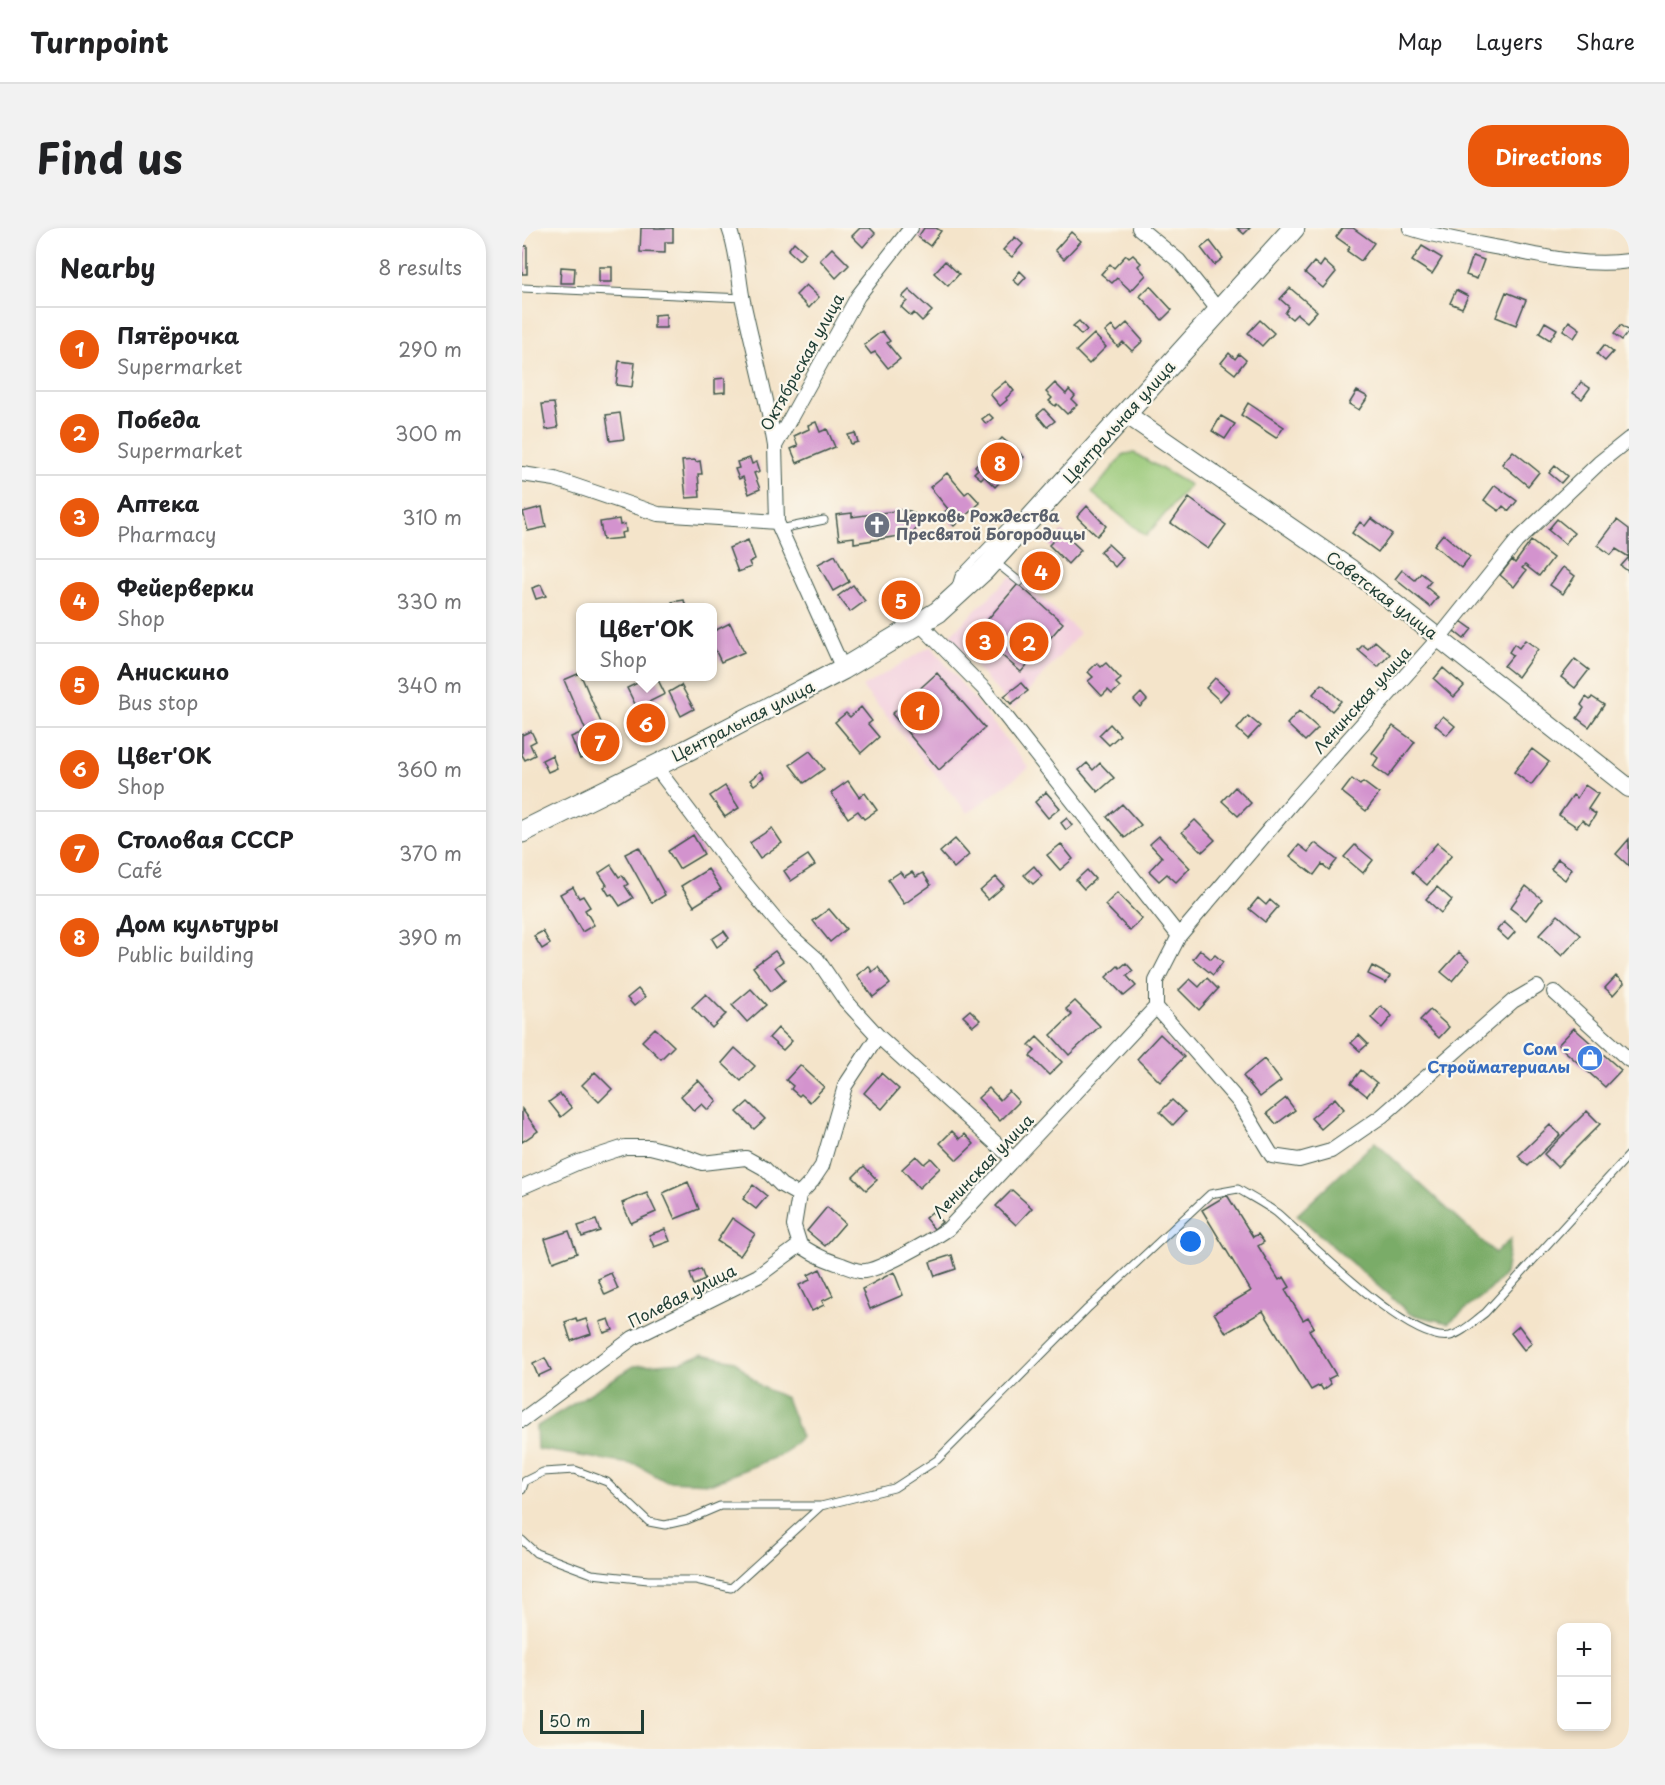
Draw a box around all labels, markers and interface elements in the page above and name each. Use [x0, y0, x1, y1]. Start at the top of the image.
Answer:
text: Turnpoint [30, 20, 169, 63]
text: Map [1398, 25, 1442, 57]
text: Layers [1475, 25, 1543, 57]
text: Share [1576, 25, 1635, 57]
text: Find us [36, 125, 183, 188]
button: Directions [1468, 125, 1629, 187]
text: Nearby [60, 248, 155, 287]
text: 8 results [378, 252, 462, 282]
street label: Октябрьская улица [753, 288, 849, 435]
text: Пятёрочка [117, 318, 239, 351]
text: 1 [75, 334, 84, 364]
text: 290 m [398, 334, 462, 364]
text: Supermarket [117, 351, 243, 381]
street label: Центральная улица [1057, 355, 1180, 488]
text: Победа [117, 402, 200, 435]
text: 2 [72, 418, 87, 448]
text: 300 m [395, 418, 462, 448]
text: Supermarket [117, 435, 243, 465]
pin: 8 [980, 440, 1020, 484]
text: Аптека [117, 486, 199, 519]
text: 3 [73, 502, 86, 532]
text: 310 m [402, 502, 462, 532]
place label: Церковь Рождества Пресвятой Богородицы [896, 503, 1086, 545]
church icon: Церковь Рождества Пресвятой Богородицы [862, 510, 892, 540]
text: Pharmacy [117, 519, 217, 549]
street label: Советская улица [1322, 544, 1443, 644]
pin: 4 [1022, 548, 1060, 594]
text: Фейерверки [117, 570, 254, 603]
pin: 5 [882, 578, 920, 622]
text: 4 [73, 586, 86, 616]
text: 330 m [396, 586, 462, 616]
text: Shop [117, 603, 165, 633]
popup [576, 603, 717, 681]
text: Цвет'OK [599, 611, 694, 644]
pin: 3 [966, 618, 1004, 664]
pin: 2 [1010, 620, 1048, 664]
street label: Ленинская улица [1307, 641, 1416, 758]
text: Shop [599, 644, 647, 674]
text: Анискино [117, 654, 229, 687]
text: 5 [73, 670, 86, 700]
text: 340 m [397, 670, 462, 700]
street label: Центральная улица [667, 674, 818, 767]
text: Bus stop [117, 687, 198, 717]
pin: 1 [900, 688, 940, 734]
pin: 6 [626, 700, 666, 746]
pin: 7 [580, 720, 620, 764]
text: Цвет'OK [117, 738, 212, 771]
text: 6 [72, 754, 87, 784]
text: 360 m [396, 754, 462, 784]
text: Shop [117, 771, 165, 801]
text: Столовая СССР [117, 822, 293, 855]
text: 7 [74, 838, 85, 868]
text: 370 m [399, 838, 462, 868]
text: Café [117, 855, 162, 885]
text: Дом культуры [117, 906, 279, 939]
text: 8 [73, 922, 86, 952]
text: 390 m [398, 922, 462, 952]
text: Public building [117, 939, 254, 969]
place label: Сом - Стройматериалы [1427, 1036, 1570, 1078]
shop icon: Сом - Стройматериалы [1575, 1043, 1605, 1073]
street label: Ленинская улица [926, 1108, 1038, 1223]
your location [1176, 1227, 1205, 1256]
street label: Полевая улица [623, 1258, 740, 1333]
map controls [1557, 1623, 1611, 1731]
button: + [1557, 1623, 1611, 1677]
button: − [1557, 1677, 1611, 1731]
scale bar [540, 1707, 644, 1734]
text: 50 m [549, 1708, 590, 1732]

